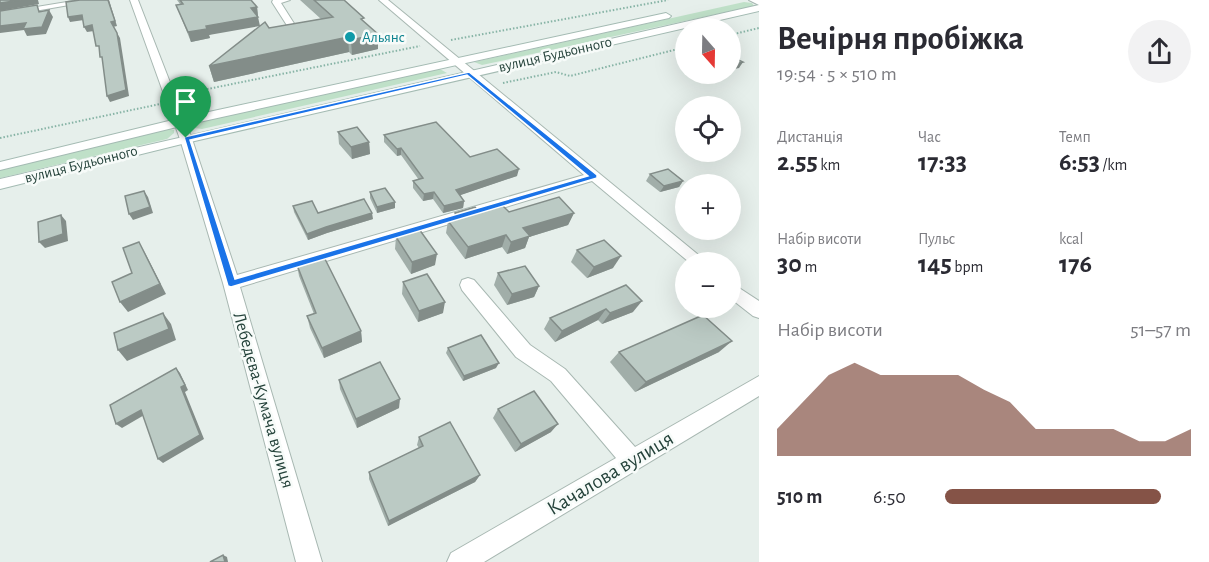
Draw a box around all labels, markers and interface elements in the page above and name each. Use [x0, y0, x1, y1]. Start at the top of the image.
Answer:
north arrow [675, 18, 741, 84]
map controls [675, 18, 741, 318]
button: share [1128, 20, 1191, 83]
text: Вечірня пробіжка [777, 23, 1024, 56]
marker: Альянс [343, 30, 357, 44]
place label: Альянс [362, 30, 405, 45]
street label: вулиця Будьонного [497, 34, 613, 75]
text: 19:54 · 5 × 510 m [777, 64, 897, 84]
pin [160, 76, 211, 138]
icon: arrive [169, 85, 202, 118]
button: locate [675, 96, 741, 162]
text: Дистанція [777, 129, 843, 145]
text: Час [918, 129, 941, 145]
text: Темп [1059, 129, 1091, 145]
street label: вулиця Будьонного [23, 143, 139, 186]
text: 2.55 [777, 149, 818, 175]
text: 17:33 [918, 149, 967, 175]
text: 6:53 [1059, 149, 1100, 175]
text: km [818, 157, 840, 173]
text: /km [1100, 157, 1127, 173]
button: + [675, 174, 741, 240]
text: Набір висоти [777, 231, 862, 247]
text: Пульс [918, 231, 955, 247]
text: kcal [1059, 231, 1083, 247]
text: 30 [777, 251, 802, 277]
text: 145 [918, 251, 952, 277]
text: 176 [1059, 251, 1092, 277]
button: − [675, 252, 741, 318]
text: m [802, 259, 817, 275]
text: bpm [952, 259, 983, 275]
street label: Лебедєва-Кумача вулиця [229, 310, 298, 490]
text: Набір висоти [777, 320, 883, 340]
text: 51–57 m [1130, 320, 1191, 340]
street label: Качалова вулиця [543, 428, 677, 519]
text: 510 m [777, 487, 822, 507]
text: 6:50 [873, 487, 906, 507]

